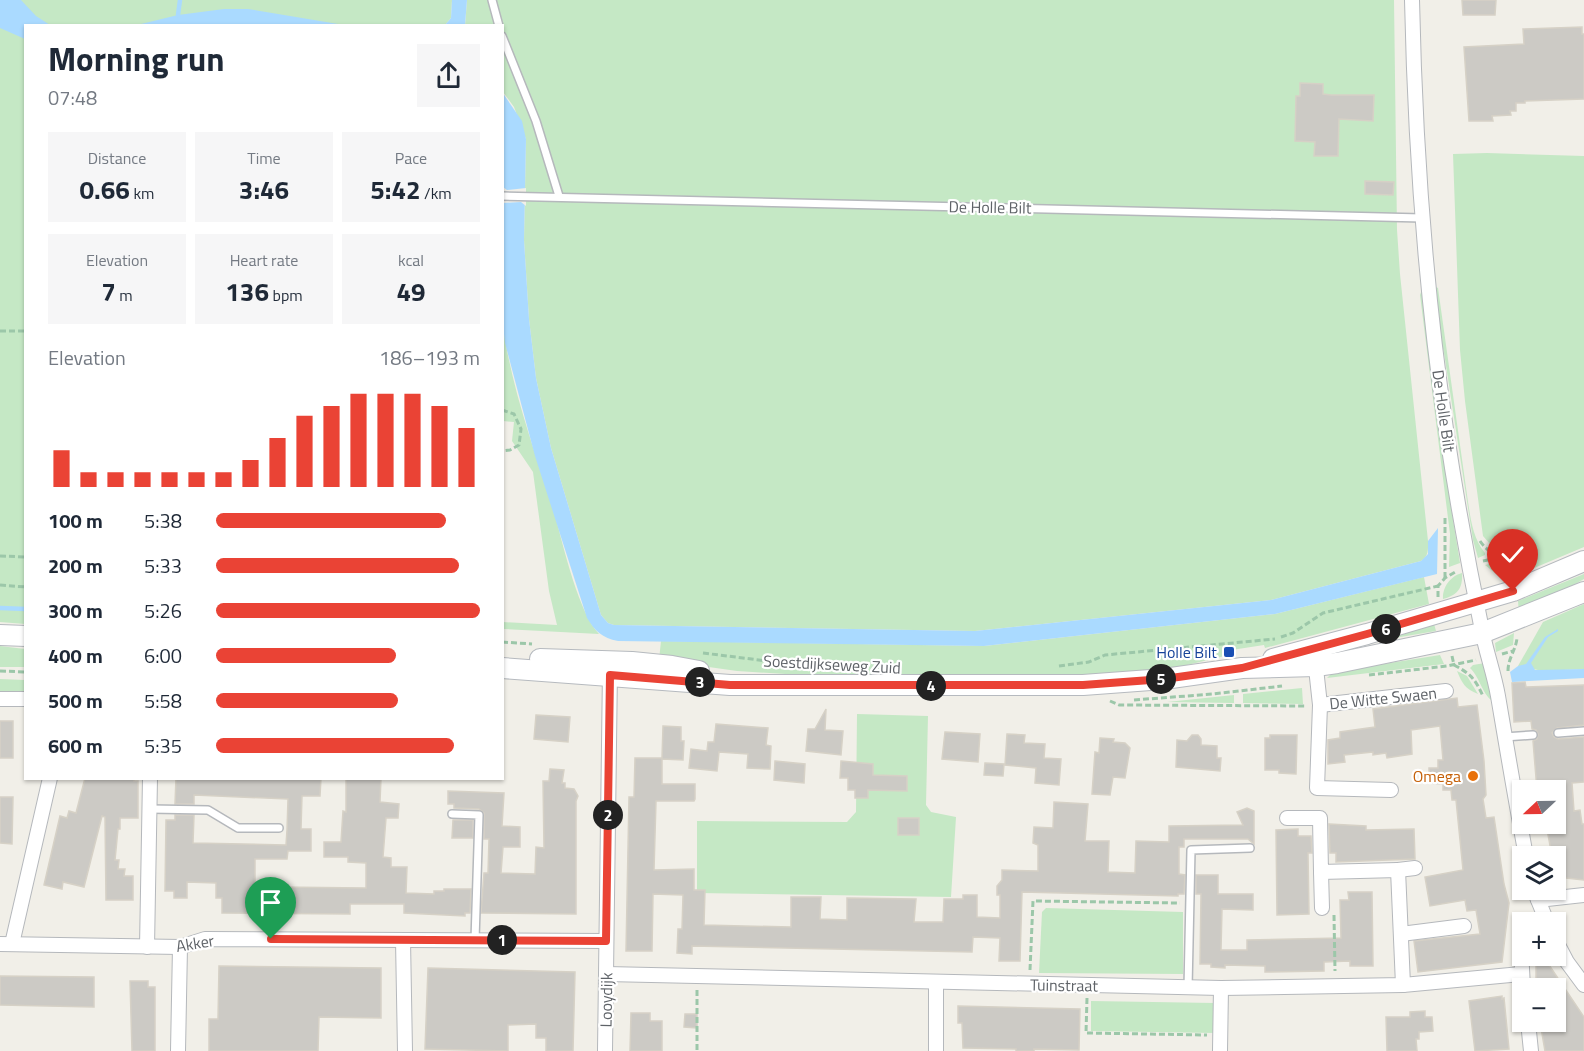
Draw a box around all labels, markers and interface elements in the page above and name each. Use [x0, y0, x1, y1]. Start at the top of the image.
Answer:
text: Morning run [48, 34, 225, 84]
button: share [417, 44, 480, 107]
text: 07:48 [48, 82, 97, 113]
text: Distance [88, 146, 146, 170]
text: Time [247, 146, 281, 170]
text: Pace [395, 146, 427, 170]
text: 0.66 [80, 170, 130, 209]
text: 3:46 [239, 170, 289, 209]
text: 5:42 [370, 170, 421, 209]
text: km [130, 181, 154, 205]
text: /km [421, 181, 452, 205]
street label: De Holle Bilt [948, 194, 1032, 220]
text: Elevation [86, 248, 148, 272]
text: Heart rate [230, 248, 298, 272]
text: kcal [398, 248, 424, 272]
text: 7 [101, 272, 116, 311]
text: 136 [225, 272, 269, 311]
text: 49 [396, 272, 426, 311]
text: m [116, 283, 133, 307]
text: bpm [269, 283, 303, 307]
text: Elevation [48, 342, 126, 373]
text: 186–193 m [379, 342, 480, 373]
street label: De Holle Bilt [1426, 368, 1462, 454]
text: 100 m [48, 505, 103, 536]
text: 5:38 [144, 505, 182, 536]
pin [1487, 529, 1538, 591]
icon: check [1496, 538, 1529, 571]
text: 200 m [48, 550, 103, 581]
text: 5:33 [144, 550, 182, 581]
text: 300 m [48, 595, 103, 626]
text: 5:26 [144, 595, 182, 626]
pin: 6 [1371, 614, 1401, 644]
text: 6 [1382, 617, 1390, 641]
text: 400 m [48, 640, 103, 671]
text: 6:00 [144, 640, 182, 671]
place label: Holle Bilt [1156, 640, 1217, 664]
marker: Holle Bilt [1222, 645, 1236, 659]
street label: Soestdijkseweg Zuid [763, 648, 901, 680]
pin: 5 [1146, 664, 1176, 694]
pin: 3 [685, 667, 715, 697]
text: 5 [1157, 667, 1165, 691]
text: 3 [696, 670, 704, 694]
pin: 4 [916, 671, 946, 701]
text: 4 [927, 674, 935, 698]
street label: De Witte Swaen [1328, 680, 1438, 716]
text: 500 m [48, 685, 103, 716]
text: 5:58 [144, 685, 182, 716]
text: 600 m [48, 730, 103, 761]
text: 5:35 [144, 730, 182, 761]
place label: Omega [1413, 764, 1461, 788]
marker: Omega [1466, 769, 1480, 783]
north arrow [1512, 780, 1566, 834]
map controls [1512, 780, 1566, 1032]
pin: 2 [593, 800, 623, 830]
text: 2 [604, 803, 612, 827]
button: layers [1512, 846, 1566, 900]
pin [245, 877, 296, 939]
icon: arrive [254, 886, 287, 919]
button: + [1512, 912, 1566, 966]
pin: 1 [487, 925, 517, 955]
street label: Akker [174, 928, 216, 958]
text: 1 [498, 928, 506, 952]
street label: Looydijk [594, 972, 618, 1028]
street label: Tuinstraat [1030, 972, 1099, 998]
button: − [1512, 978, 1566, 1032]

